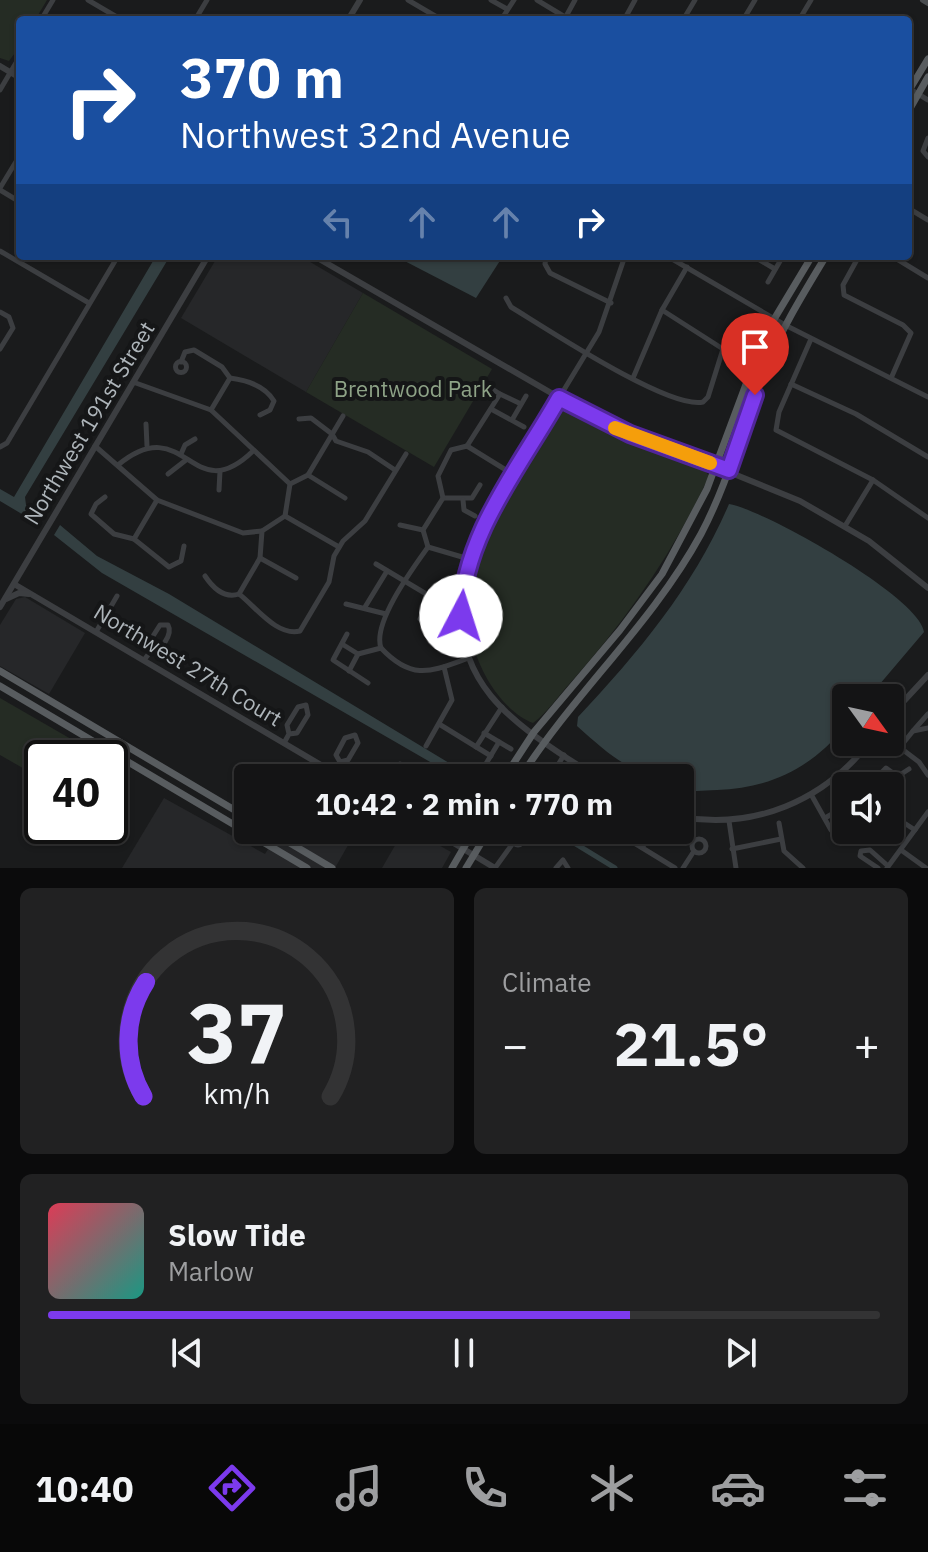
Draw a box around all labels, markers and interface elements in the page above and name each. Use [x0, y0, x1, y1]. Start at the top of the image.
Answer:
text: 370 m [180, 41, 344, 113]
icon: right [48, 48, 152, 152]
text: Northwest 32nd Avenue [180, 111, 571, 158]
icon: left [316, 200, 360, 244]
icon: ahead [400, 200, 444, 244]
icon: ahead [484, 200, 528, 244]
icon: right [568, 200, 612, 244]
pin [721, 313, 789, 395]
street label: Northwest 191st Street [16, 316, 161, 530]
icon: arrive [733, 325, 777, 369]
park label: Brentwood Park [334, 374, 493, 403]
position arrow [419, 574, 503, 658]
street label: Northwest 27th Court [89, 597, 288, 732]
north arrow [832, 684, 904, 756]
map controls [832, 684, 904, 844]
speed limit sign: 40 [24, 740, 128, 844]
button: sound [832, 772, 904, 844]
text: 10:42 · 2 min · 770 m [315, 784, 613, 823]
text: Climate [502, 965, 592, 999]
text: 37 [187, 978, 287, 1086]
text: 21.5° [614, 1004, 768, 1083]
text: − [502, 1016, 528, 1073]
text: + [854, 1016, 880, 1073]
text: km/h [203, 1075, 271, 1112]
text: Slow Tide [168, 1215, 306, 1254]
text: Marlow [168, 1254, 254, 1288]
icon: previous [165, 1331, 209, 1375]
icon: pause [442, 1331, 486, 1375]
icon: next [719, 1331, 763, 1375]
icon: directions [204, 1460, 260, 1516]
icon: music [331, 1460, 387, 1516]
icon: phone [457, 1460, 513, 1516]
icon: climate [584, 1460, 640, 1516]
icon: car [710, 1460, 766, 1516]
icon: filters [837, 1460, 893, 1516]
text: 10:40 [35, 1465, 134, 1512]

